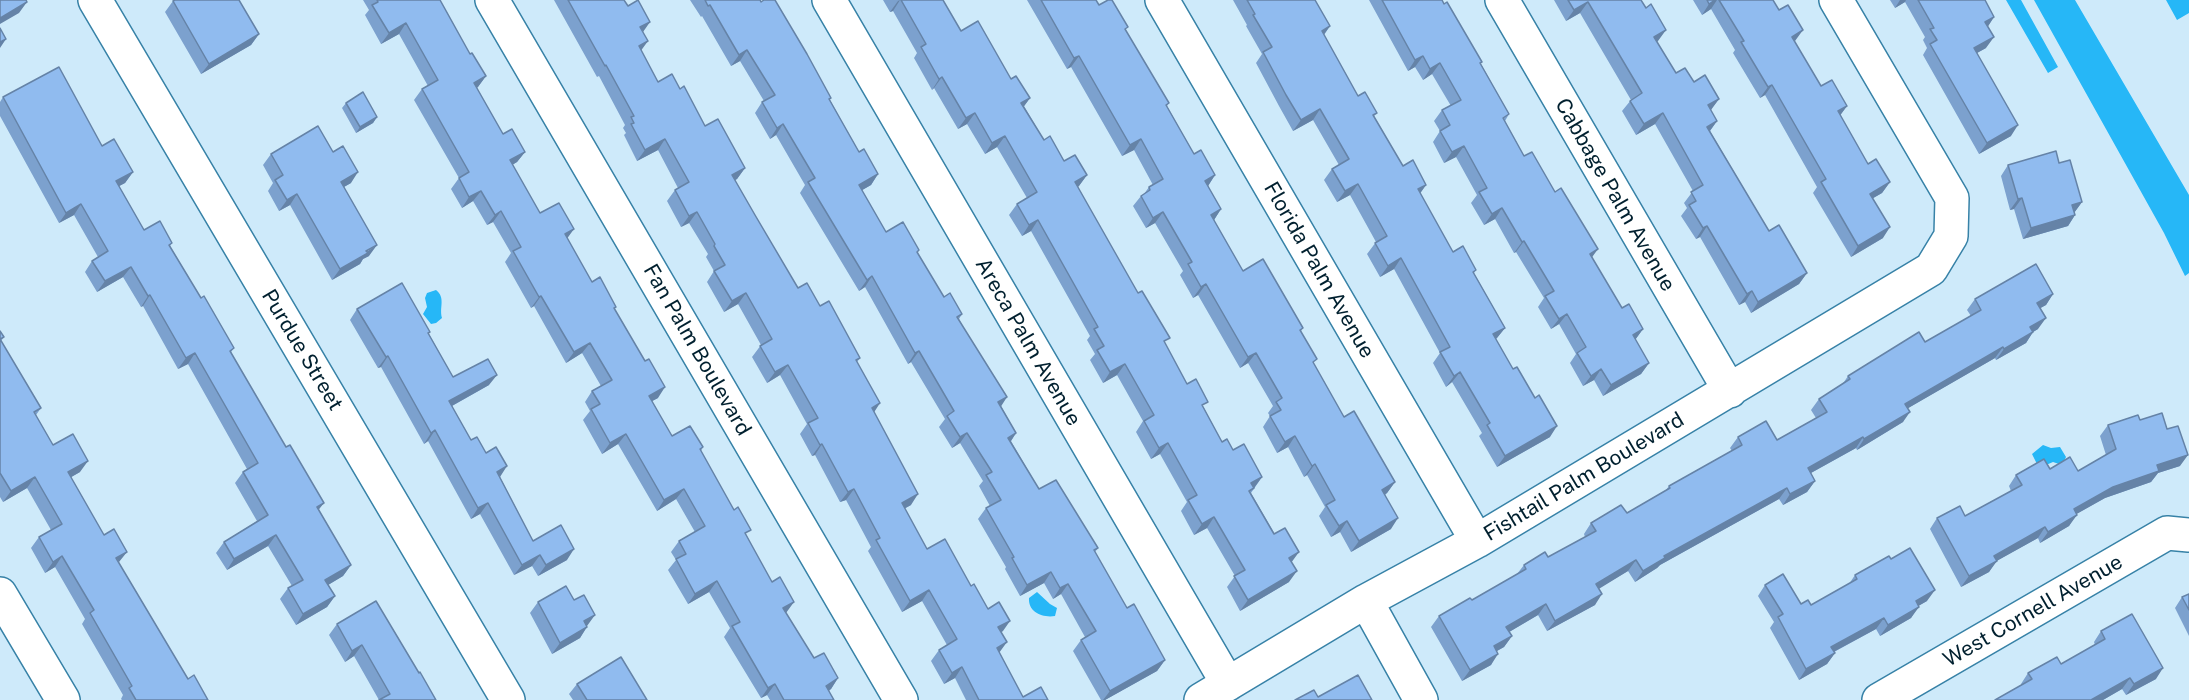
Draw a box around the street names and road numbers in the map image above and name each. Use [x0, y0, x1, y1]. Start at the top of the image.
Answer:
street label: Cabbage Palm Avenue [1549, 94, 1681, 296]
street label: Florida Palm Avenue [1258, 177, 1380, 363]
street label: Areca Palm Avenue [970, 254, 1086, 430]
street label: Fan Palm Boulevard [638, 260, 756, 440]
street label: Purdue Street [256, 285, 348, 415]
street label: Fishtail Palm Boulevard [1479, 407, 1689, 547]
street label: West Cornell Avenue [1939, 549, 2127, 673]

